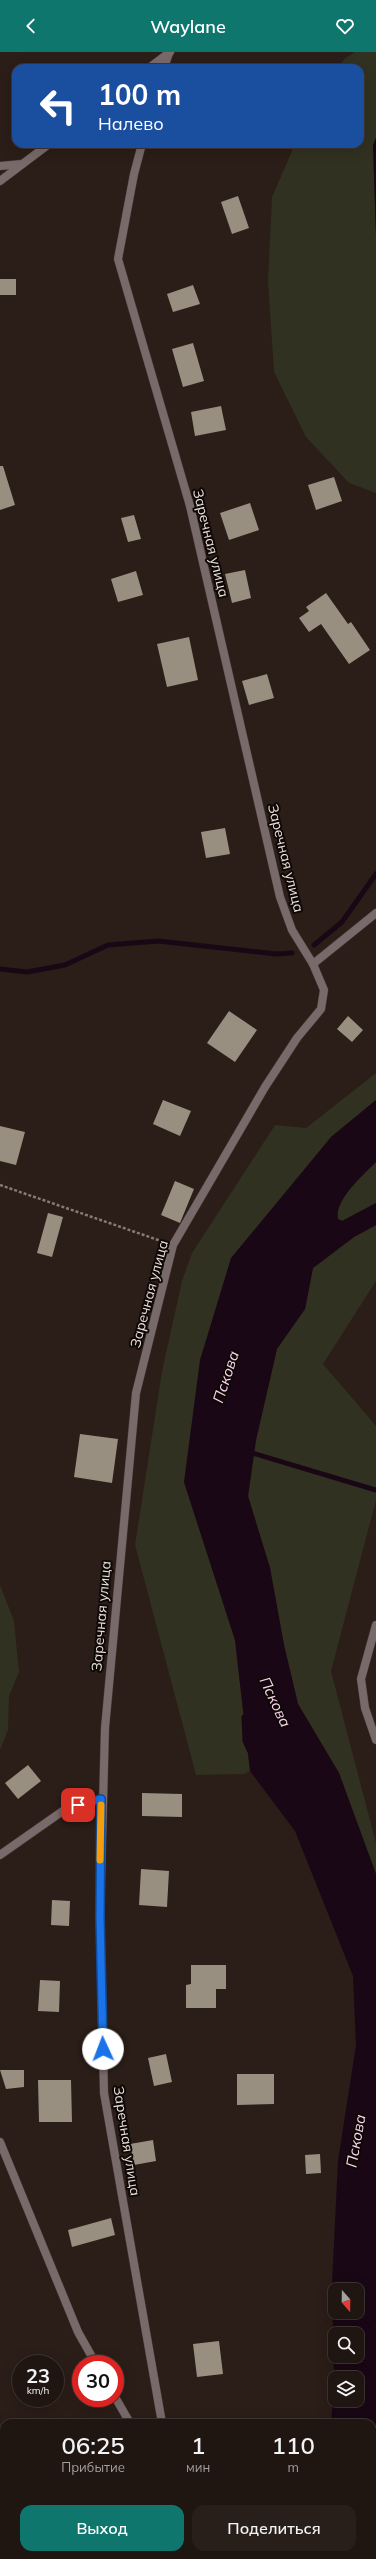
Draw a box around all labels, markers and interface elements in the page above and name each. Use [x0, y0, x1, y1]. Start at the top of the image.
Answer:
icon: back [20, 15, 42, 37]
text: Waylane [150, 15, 226, 38]
icon: heart [334, 15, 356, 37]
text: 100 m [98, 77, 181, 112]
icon: left [32, 80, 84, 132]
text: Налево [98, 112, 164, 135]
street label: Заречная улица [189, 487, 233, 599]
street label: Заречная улица [264, 802, 308, 914]
street label: Заречная улица [126, 1238, 172, 1350]
water label: Пскова [208, 1349, 243, 1405]
street label: Заречная улица [87, 1560, 115, 1672]
water label: Пскова [256, 1674, 295, 1730]
pin [61, 1788, 95, 1822]
icon: arrive [67, 1794, 89, 1816]
position arrow [82, 2028, 124, 2070]
street label: Заречная улица [109, 2085, 145, 2197]
water label: Пскова [342, 2113, 369, 2169]
north arrow [328, 2283, 364, 2319]
map controls [328, 2283, 364, 2407]
button: search [328, 2327, 364, 2363]
speed limit sign: 30 [72, 2355, 124, 2407]
text: 23 [26, 2363, 50, 2388]
button: layers [328, 2371, 364, 2407]
text: km/h [27, 2384, 49, 2397]
text: 06:25 [61, 2430, 125, 2460]
text: 1 [191, 2430, 205, 2460]
text: 110 [272, 2430, 315, 2460]
text: Прибытие [61, 2459, 125, 2475]
text: мин [186, 2459, 210, 2475]
text: m [287, 2459, 299, 2475]
button: Выход [20, 2505, 184, 2551]
button: Поделиться [192, 2505, 356, 2551]

